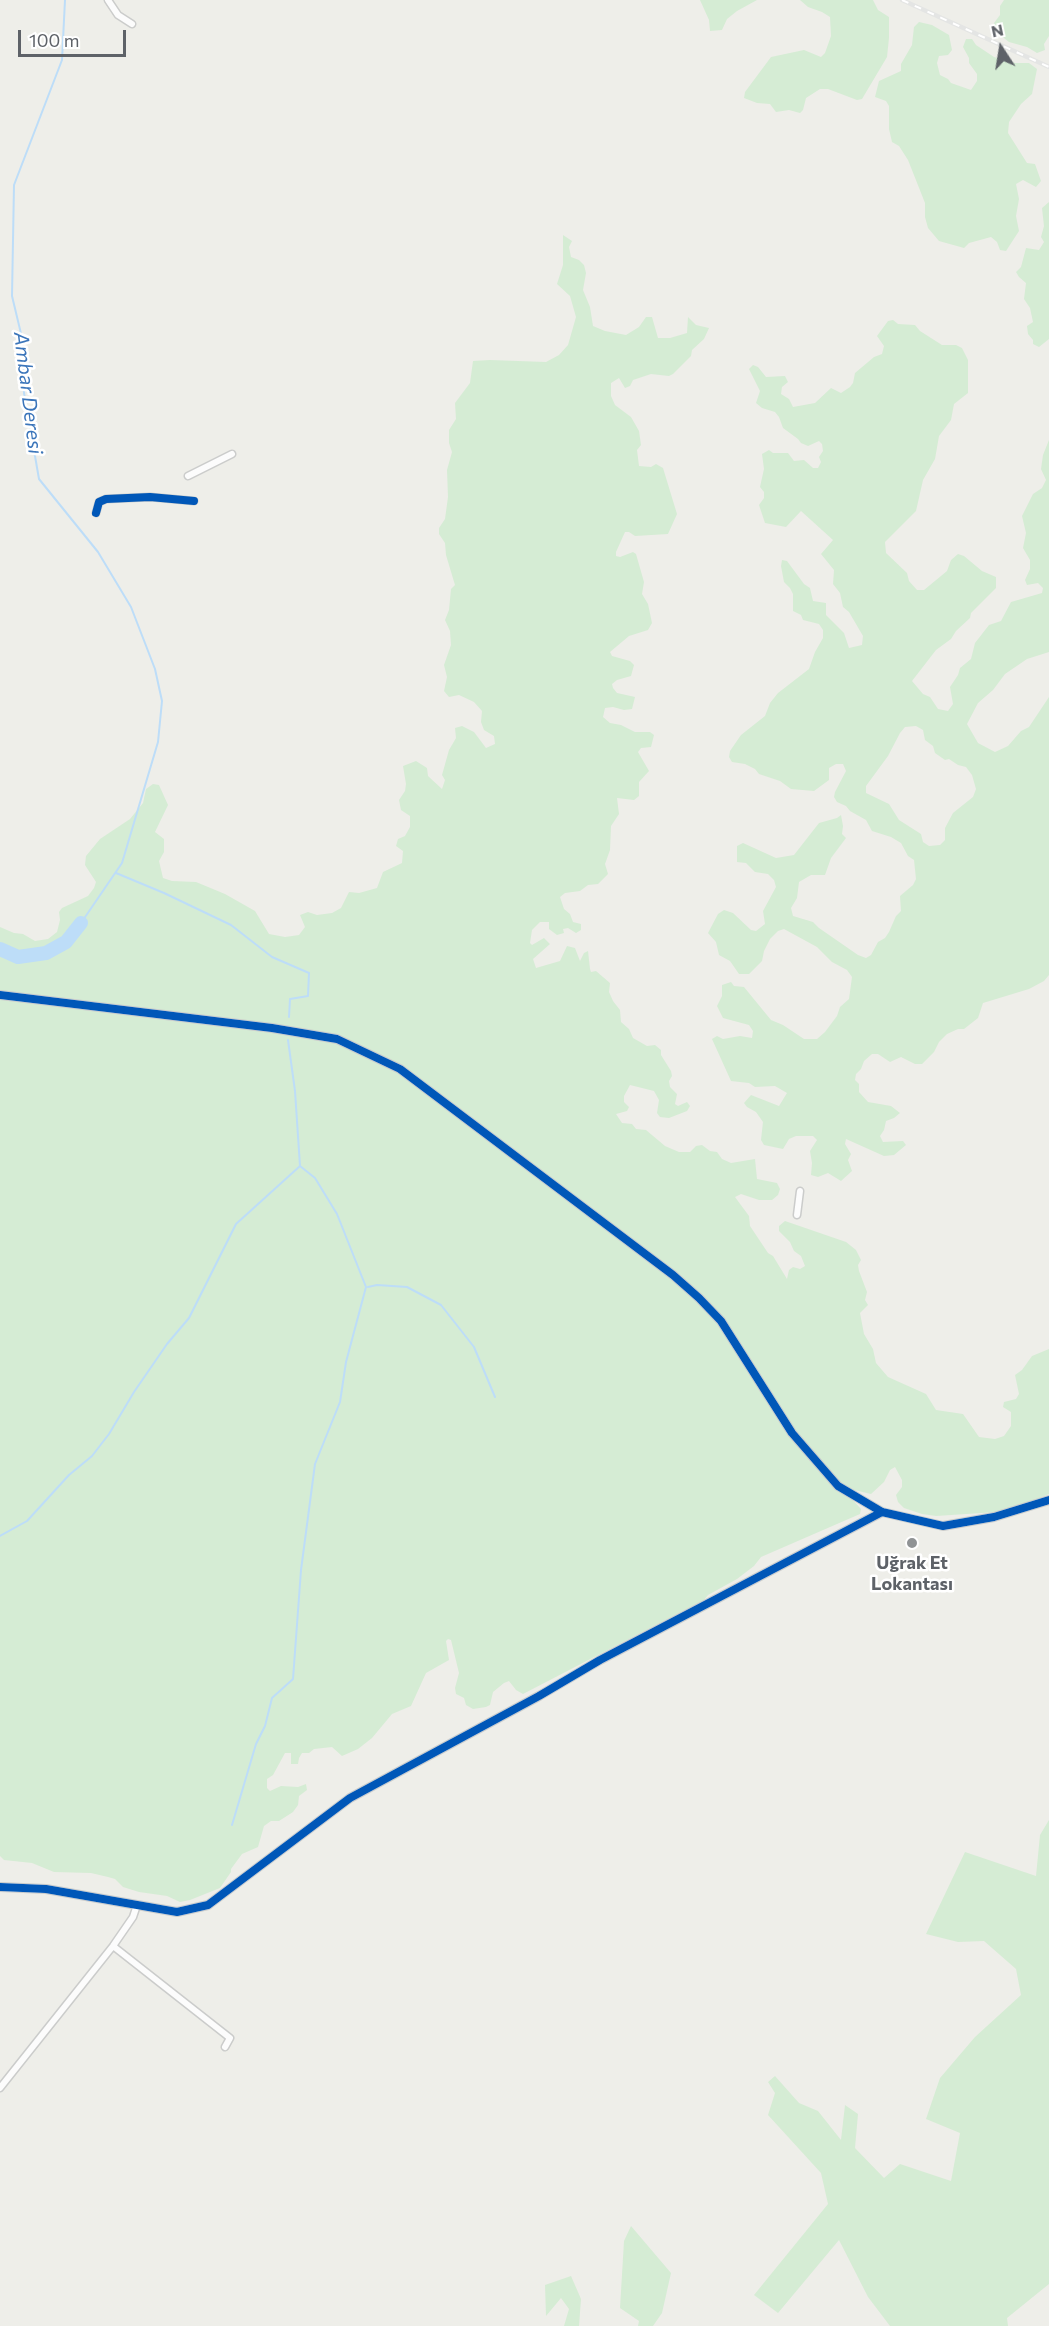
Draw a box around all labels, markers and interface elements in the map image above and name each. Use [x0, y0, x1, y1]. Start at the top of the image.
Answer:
scale bar [21, 18, 129, 56]
north arrow [971, 18, 1031, 78]
text: N [989, 19, 1005, 40]
text: 100 m [29, 29, 79, 51]
water label: Ambar Deresi [9, 330, 47, 456]
marker: Uğrak Et Lokantası [905, 1536, 919, 1550]
place label: Uğrak Et Lokantası [871, 1552, 953, 1594]

